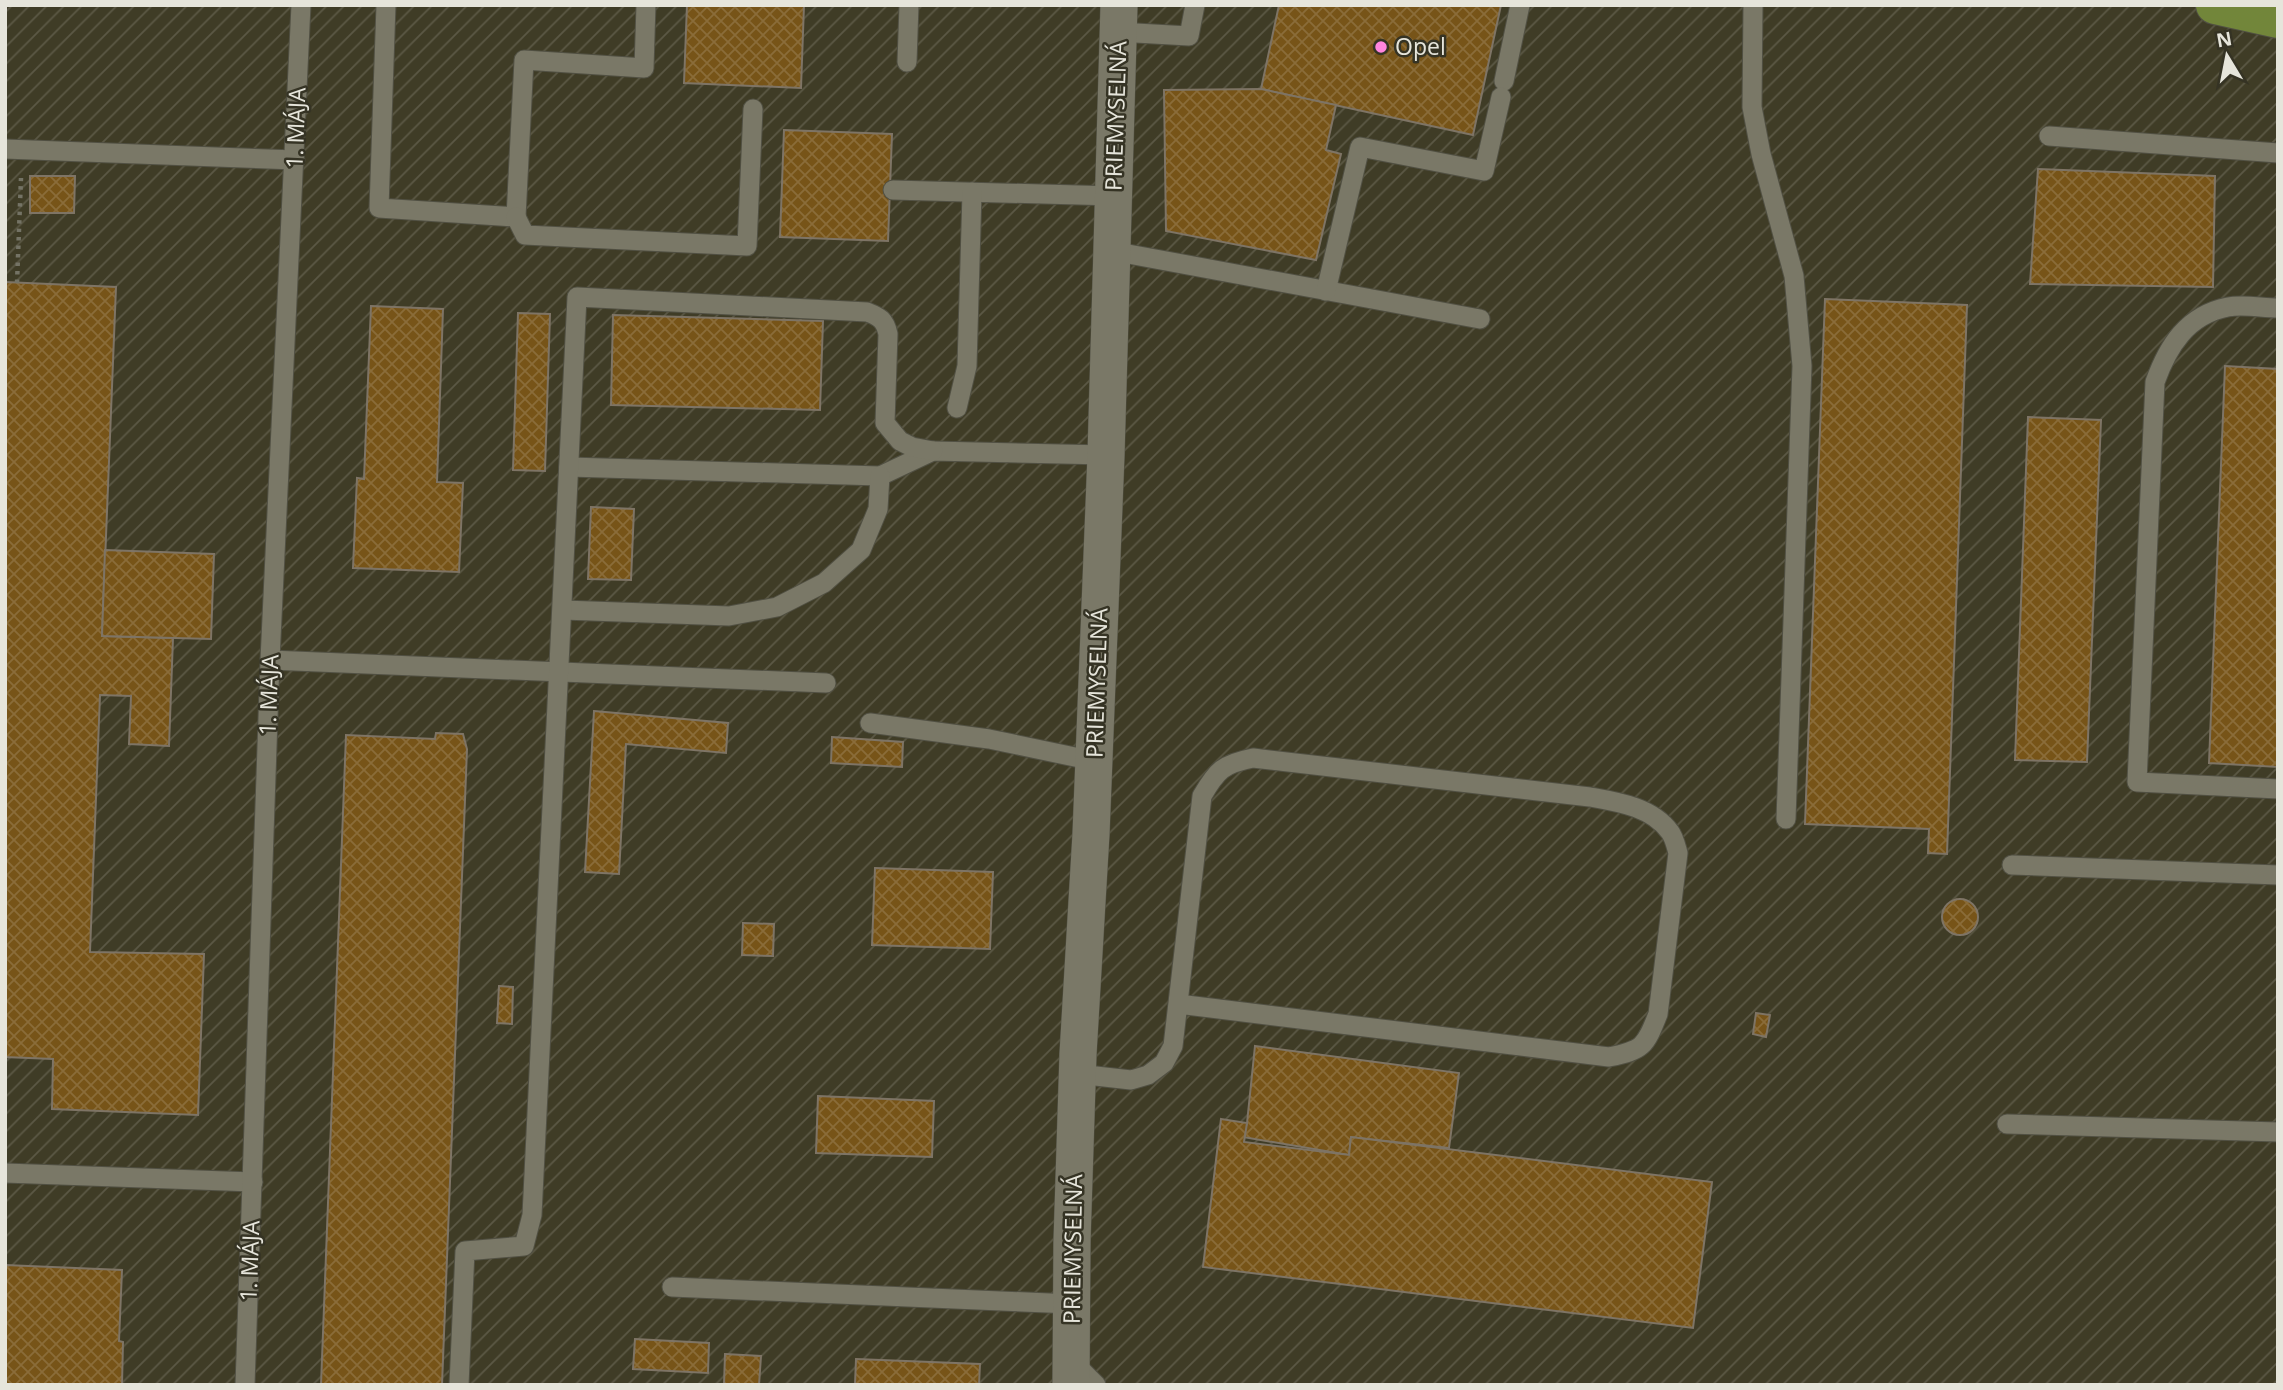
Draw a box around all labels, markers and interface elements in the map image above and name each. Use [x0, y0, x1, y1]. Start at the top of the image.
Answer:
north arrow [2192, 21, 2262, 91]
text: N [2214, 25, 2234, 53]
place label: Opel [1395, 30, 1446, 62]
marker: Opel [1373, 39, 1389, 55]
street label: PRIEMYSELNÁ [1096, 40, 1134, 192]
street label: 1. MÁJA [278, 86, 312, 169]
street label: PRIEMYSELNÁ [1077, 607, 1115, 759]
street label: 1. MÁJA [251, 653, 285, 736]
street label: PRIEMYSELNÁ [1055, 1173, 1089, 1324]
street label: 1. MÁJA [232, 1219, 266, 1302]

